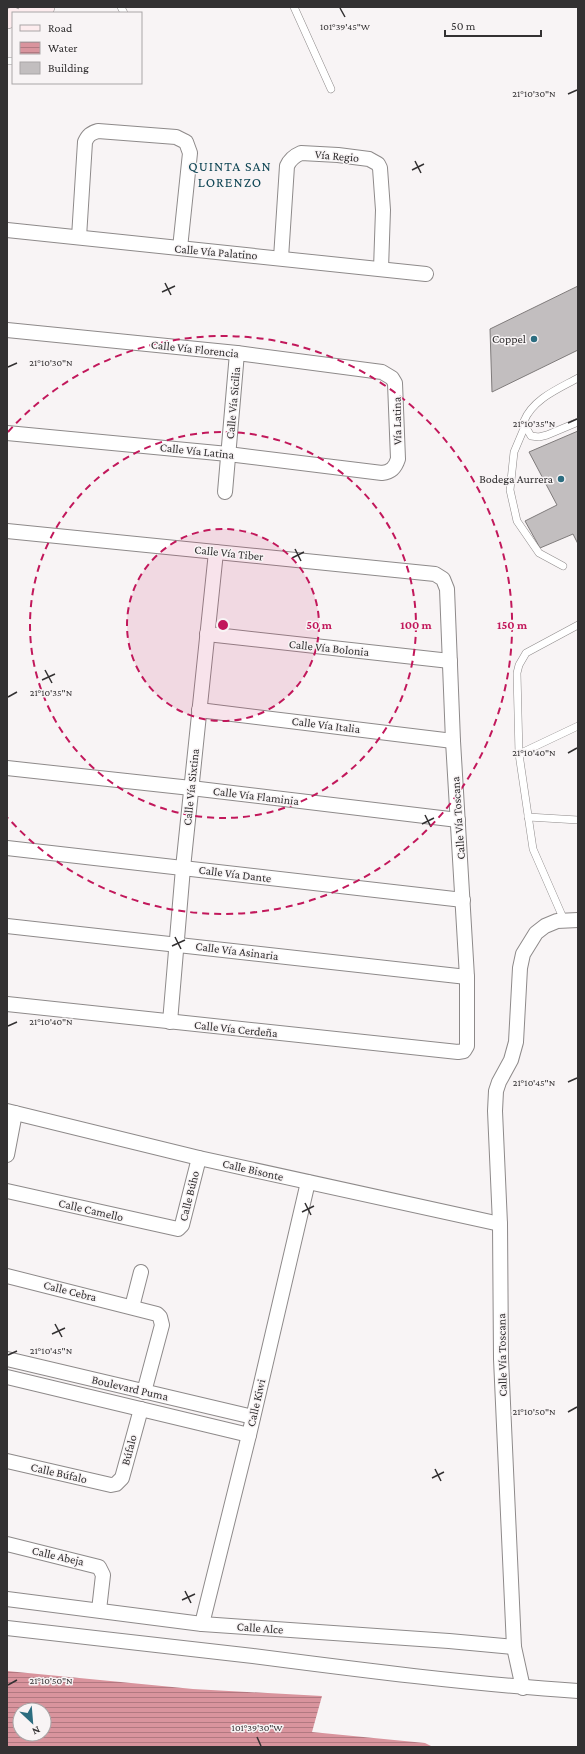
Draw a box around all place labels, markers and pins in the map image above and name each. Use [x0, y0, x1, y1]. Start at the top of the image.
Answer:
place label: Coppel [492, 332, 526, 346]
marker: Coppel [529, 334, 539, 344]
place label: Bodega Aurrera [479, 472, 553, 486]
marker: Bodega Aurrera [556, 474, 566, 484]
centre of rings [216, 618, 230, 632]

